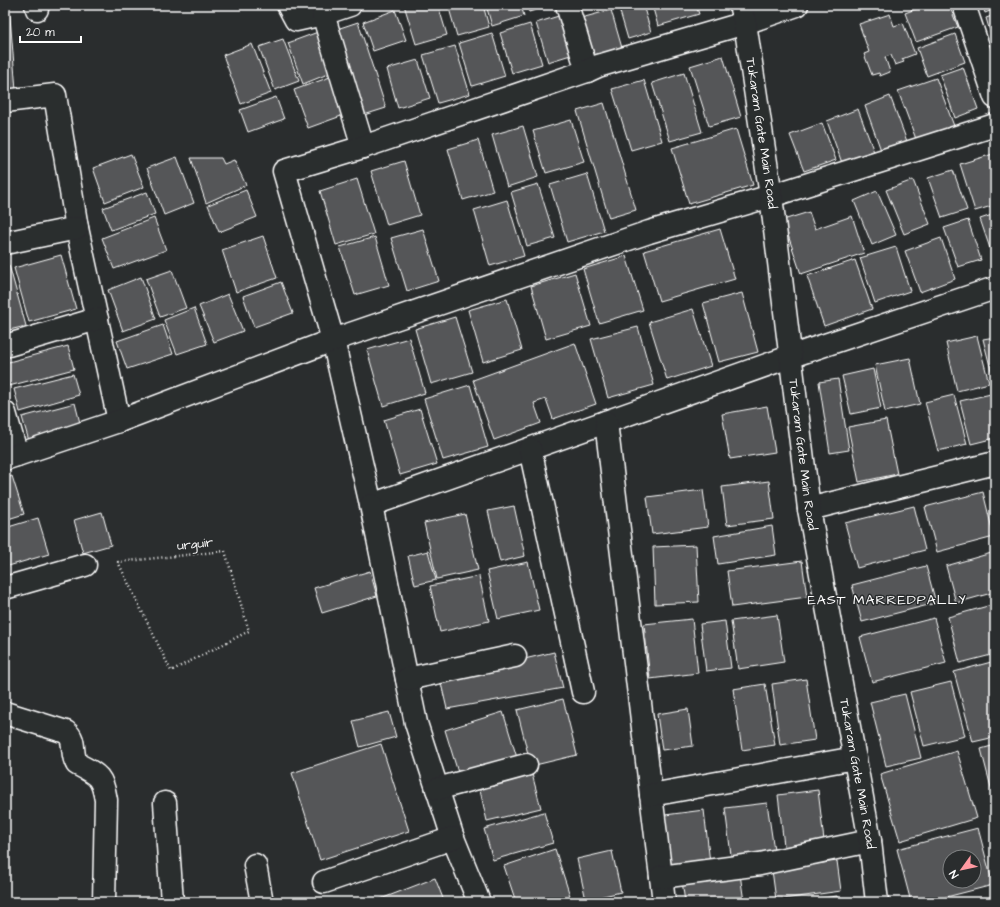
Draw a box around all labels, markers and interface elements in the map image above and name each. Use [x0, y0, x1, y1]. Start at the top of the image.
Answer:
scale bar [20, 18, 81, 44]
text: 20 m [26, 24, 55, 41]
street label: Tukaram Gate Main Road [741, 56, 782, 210]
street label: Tukaram Gate Main Road [784, 378, 822, 532]
street label: urguir [176, 533, 214, 556]
district label: EAST MARREDPALLY [807, 590, 967, 610]
street label: Tukaram Gate Main Road [835, 697, 880, 850]
north arrow [942, 849, 982, 889]
text: N [946, 867, 962, 881]

